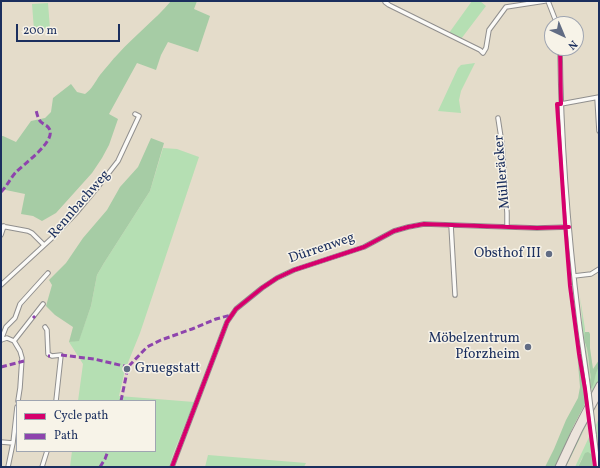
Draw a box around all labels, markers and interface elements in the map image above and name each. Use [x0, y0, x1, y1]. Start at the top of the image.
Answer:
scale bar [18, 16, 122, 42]
north arrow [544, 16, 584, 56]
text: 200 m [23, 23, 57, 39]
text: N [564, 36, 580, 52]
street label: Mülleräcker [491, 134, 515, 210]
street label: Rennbachweg [46, 167, 114, 243]
street label: Dürrenweg [287, 230, 357, 268]
place label: Obsthof III [474, 246, 541, 262]
marker: Obsthof III [544, 249, 554, 259]
place label: Möbelzentrum Pforzheim [428, 331, 520, 364]
marker: Möbelzentrum Pforzheim [523, 342, 533, 352]
place label: Gruegstatt [135, 361, 200, 377]
marker: Gruegstatt [122, 364, 132, 374]
legend [16, 400, 156, 452]
text: Cycle path [54, 408, 109, 424]
text: Path [54, 428, 78, 444]

